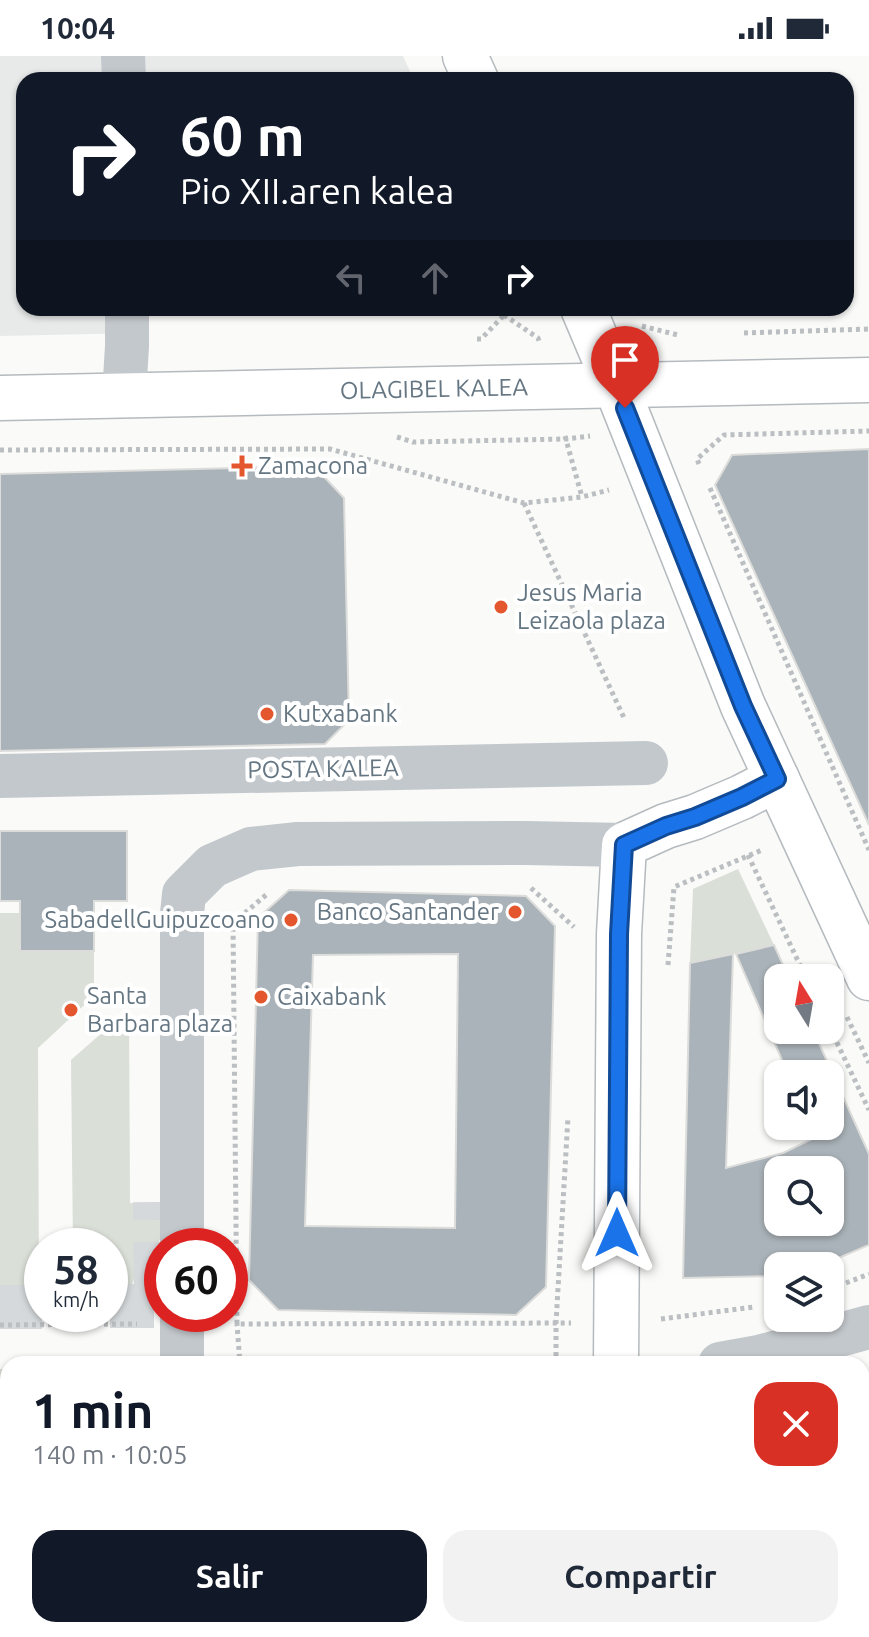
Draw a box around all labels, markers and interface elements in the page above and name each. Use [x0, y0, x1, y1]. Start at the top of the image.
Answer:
text: 10:04 [40, 11, 115, 45]
icon: right [48, 104, 152, 208]
text: 60 m [180, 104, 305, 167]
text: Pio XII.aren kalea [180, 170, 454, 211]
icon: left [329, 256, 373, 300]
icon: ahead [413, 256, 457, 300]
icon: right [497, 256, 541, 300]
pin [591, 326, 659, 408]
icon: arrive [603, 338, 647, 382]
street label: OLAGIBEL KALEA [340, 373, 529, 404]
place label: Zamacona [258, 452, 368, 479]
marker: Zamacona [233, 457, 251, 475]
place label: Jesus Maria Leizaola plaza [517, 579, 666, 634]
marker: Jesus Maria Leizaola plaza [492, 598, 510, 616]
place label: Kutxabank [283, 700, 398, 727]
marker: Kutxabank [258, 705, 276, 723]
street label: POSTA KALEA [247, 754, 399, 783]
place label: Banco Santander [317, 898, 499, 925]
marker: Banco Santander [506, 903, 524, 921]
place label: SabadellGuipuzcoano [45, 906, 275, 933]
marker: SabadellGuipuzcoano [282, 911, 300, 929]
north arrow [764, 964, 844, 1044]
map controls [764, 964, 844, 1332]
place label: Santa Barbara plaza [87, 982, 233, 1037]
place label: Caixabank [277, 983, 387, 1010]
marker: Caixabank [252, 988, 270, 1006]
marker: Santa Barbara plaza [62, 1001, 80, 1019]
button: sound [764, 1060, 844, 1140]
button: search [764, 1156, 844, 1236]
position arrow [575, 1191, 659, 1275]
speed limit sign: 60 [144, 1228, 248, 1332]
text: 58 [53, 1247, 99, 1292]
button: layers [764, 1252, 844, 1332]
text: km/h [53, 1288, 99, 1311]
button: close [754, 1382, 838, 1466]
text: 1 min [32, 1383, 153, 1437]
text: 140 m · 10:05 [32, 1440, 188, 1469]
button: Salir [32, 1530, 427, 1622]
button: Compartir [443, 1530, 838, 1622]

